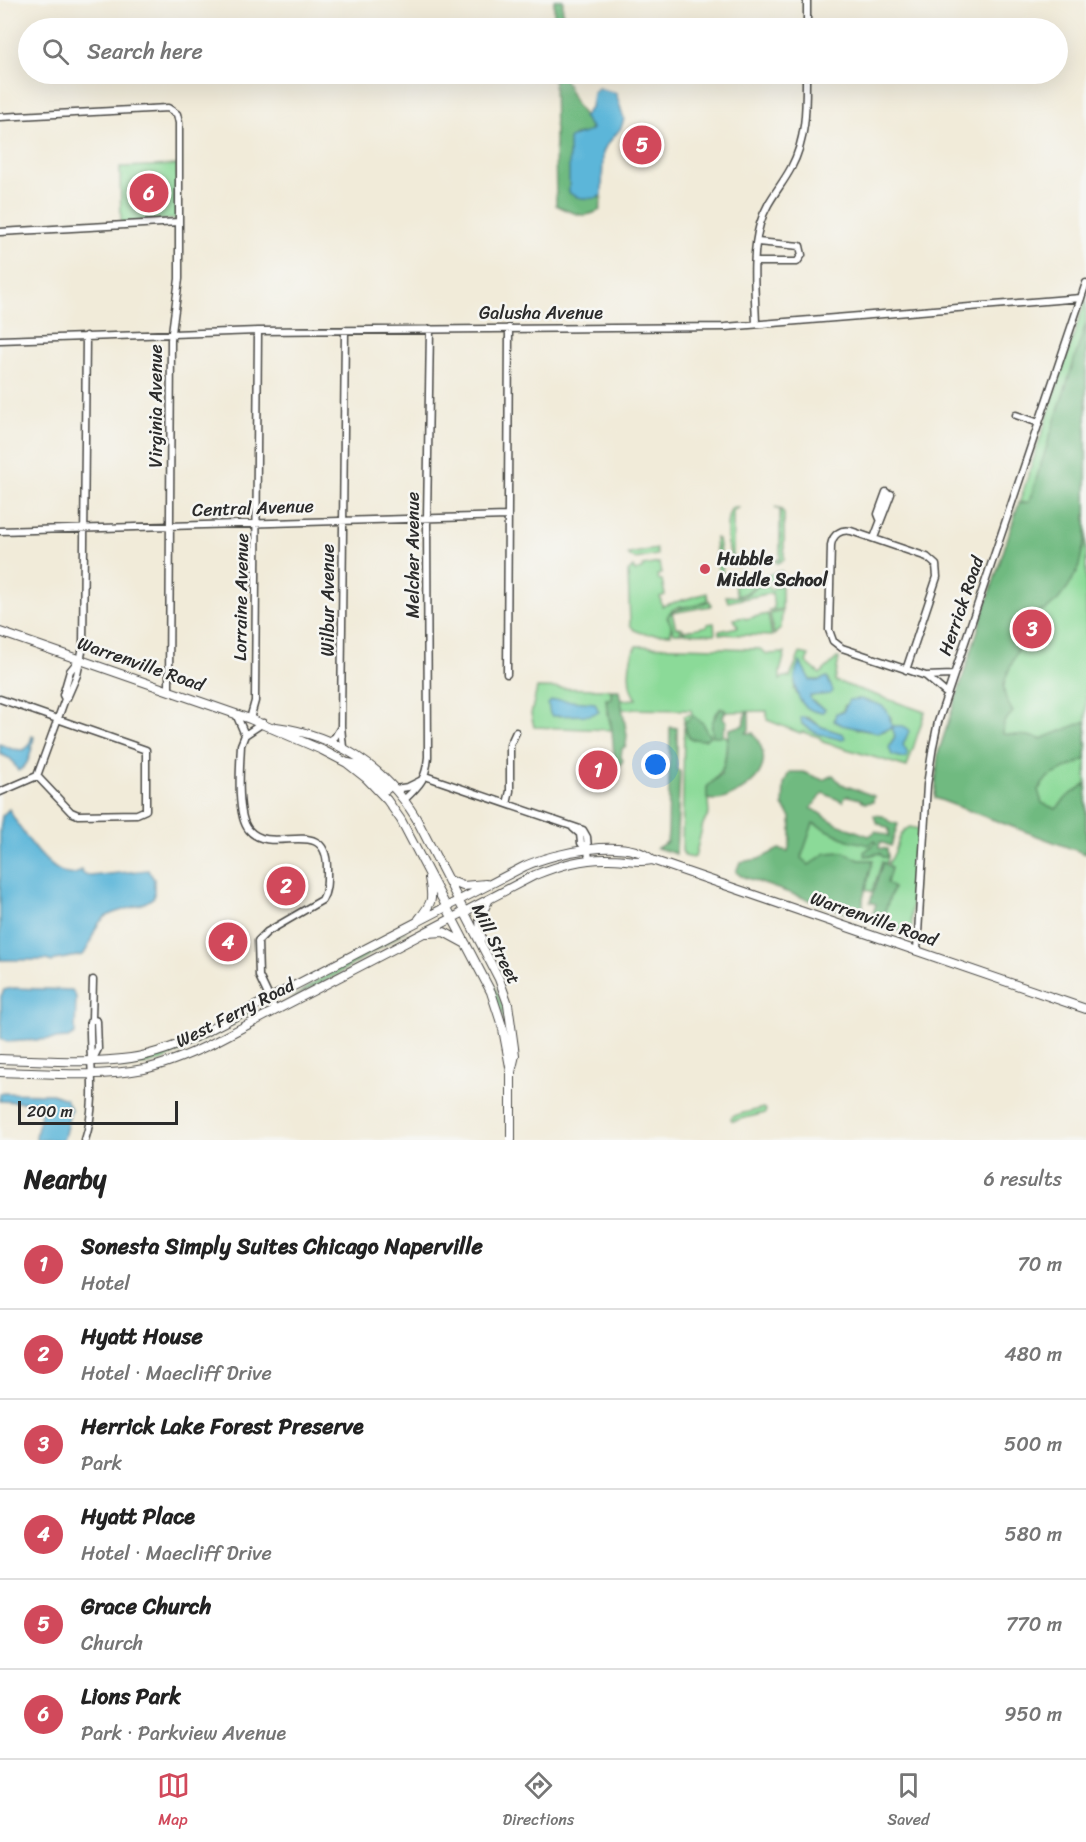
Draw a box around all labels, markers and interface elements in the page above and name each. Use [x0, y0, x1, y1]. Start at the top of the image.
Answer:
search box [18, 18, 1068, 84]
text: Search here [87, 32, 203, 71]
icon: search [39, 35, 72, 68]
pin: 5 [622, 122, 662, 168]
pin: 6 [130, 170, 168, 216]
street label: Galusha Avenue [479, 297, 603, 329]
street label: Virginia Avenue [140, 344, 172, 468]
street label: Central Avenue [192, 490, 314, 526]
street label: Melcher Avenue [397, 492, 429, 618]
street label: Lorraine Avenue [224, 533, 258, 661]
place label: Hubble Middle School [716, 543, 828, 596]
street label: Wilbur Avenue [312, 544, 344, 656]
street label: Herrick Road [929, 551, 993, 660]
marker: Hubble Middle School [698, 562, 712, 576]
pin: 3 [1012, 606, 1052, 652]
street label: Warrenville Road [73, 627, 210, 701]
pin: 1 [578, 748, 618, 792]
your location [641, 750, 670, 779]
pin: 2 [266, 864, 306, 908]
street label: Warrenville Road [806, 882, 943, 956]
street label: Mill Street [463, 898, 529, 990]
pin: 4 [208, 920, 248, 964]
street label: West Ferry Road [170, 969, 302, 1057]
text: 200 m [27, 1097, 73, 1126]
scale bar [18, 1098, 178, 1126]
text: Nearby [24, 1156, 106, 1202]
text: 6 results [983, 1162, 1062, 1197]
text: Sonesta Simply Suites Chicago Naperville [81, 1227, 483, 1266]
text: 1 [39, 1247, 48, 1282]
text: 70 m [1017, 1247, 1062, 1282]
text: Hotel [81, 1266, 130, 1301]
text: Hyatt House [81, 1317, 203, 1356]
text: 2 [38, 1337, 49, 1372]
text: 480 m [1004, 1337, 1062, 1372]
text: Hotel · Maecliff Drive [81, 1356, 272, 1391]
text: Herrick Lake Forest Preserve [81, 1407, 364, 1446]
text: 3 [38, 1427, 49, 1462]
text: 500 m [1004, 1427, 1062, 1462]
text: Park [81, 1446, 122, 1481]
text: Hyatt Place [81, 1497, 195, 1536]
text: 4 [37, 1517, 50, 1552]
text: 580 m [1005, 1517, 1062, 1552]
text: Hotel · Maecliff Drive [81, 1536, 272, 1571]
text: Grace Church [81, 1587, 211, 1626]
text: 5 [37, 1607, 50, 1642]
text: 770 m [1006, 1607, 1062, 1642]
text: Church [81, 1626, 143, 1661]
text: Lions Park [81, 1677, 181, 1716]
text: 6 [38, 1697, 49, 1732]
text: 950 m [1004, 1697, 1062, 1732]
text: Park · Parkview Avenue [81, 1716, 286, 1751]
tab: Map [157, 1769, 190, 1834]
tab: Directions [503, 1769, 574, 1834]
tab: Saved [887, 1769, 929, 1834]

